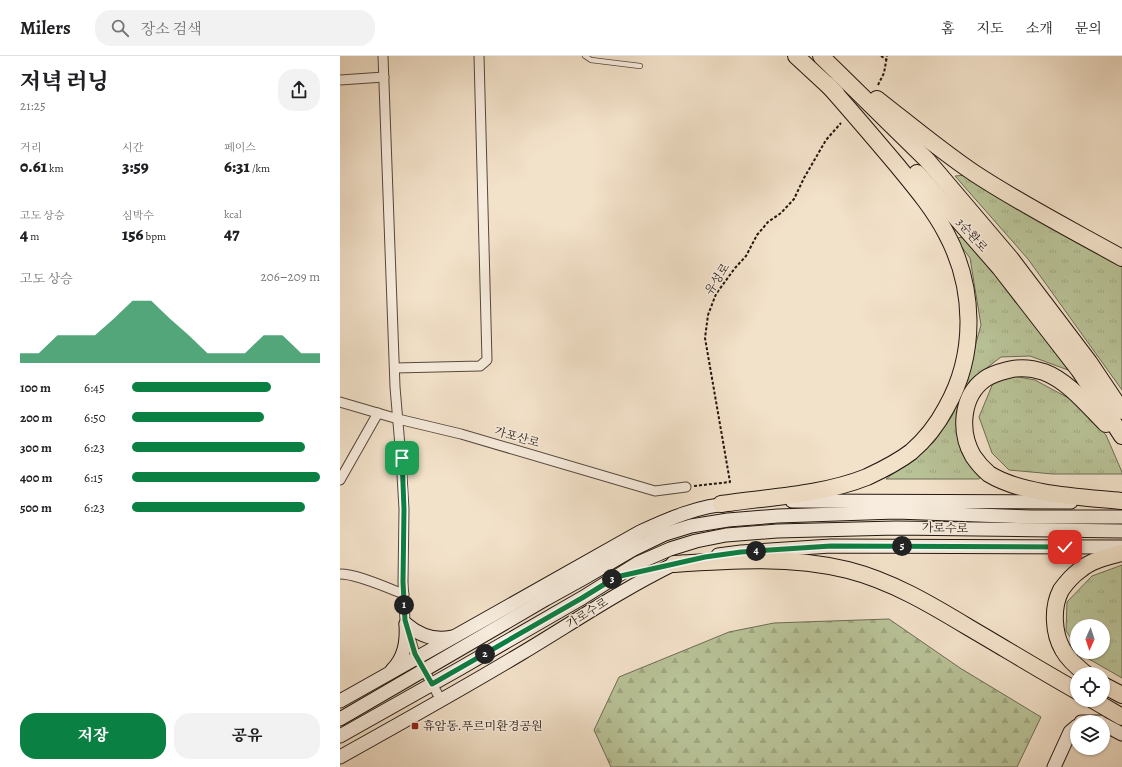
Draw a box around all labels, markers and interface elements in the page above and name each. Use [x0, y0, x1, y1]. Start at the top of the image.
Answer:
search box [95, 10, 375, 46]
text: Milers [20, 15, 71, 41]
icon: search [109, 17, 131, 39]
text: 장소 검색 [141, 19, 202, 39]
text: 홈 [941, 19, 955, 38]
text: 지도 [977, 19, 1004, 38]
text: 소개 [1026, 19, 1053, 38]
text: 문의 [1075, 19, 1102, 38]
text: 저녁 러닝 [20, 67, 109, 97]
button: share [278, 69, 320, 111]
text: 21:25 [20, 97, 45, 114]
text: 거리 [20, 140, 41, 155]
text: 시간 [122, 140, 143, 155]
text: 페이스 [224, 140, 256, 155]
text: 0.61 [20, 155, 47, 178]
text: 3:59 [122, 155, 149, 178]
text: 6:31 [224, 155, 250, 178]
text: km [47, 161, 64, 176]
text: /km [250, 161, 270, 176]
text: kcal [224, 207, 242, 222]
text: 고도 상승 [20, 208, 65, 223]
text: 심박수 [122, 208, 154, 223]
street label: 3순환로 [953, 215, 991, 256]
text: 47 [224, 222, 239, 245]
text: 4 [20, 223, 28, 246]
text: 156 [122, 223, 143, 246]
text: m [28, 229, 40, 244]
text: bpm [143, 229, 166, 244]
street label: 유성로 [701, 260, 733, 298]
text: 206–209 m [261, 268, 320, 285]
text: 고도 상승 [20, 270, 73, 287]
text: 100 m [20, 379, 51, 396]
text: 6:45 [84, 379, 105, 396]
text: 200 m [20, 409, 53, 426]
text: 6:50 [84, 409, 106, 426]
street label: 가포산로 [493, 423, 542, 451]
text: 300 m [20, 439, 52, 456]
text: 6:23 [84, 439, 105, 456]
pin [385, 441, 419, 475]
icon: arrive [391, 447, 413, 469]
text: 400 m [20, 469, 52, 486]
text: 6:15 [84, 469, 103, 486]
text: 500 m [20, 499, 52, 516]
text: 6:23 [84, 499, 105, 516]
street label: 가로수로 [922, 520, 969, 536]
pin [1048, 530, 1082, 564]
pin: 5 [892, 536, 912, 556]
icon: check [1054, 536, 1076, 558]
text: 5 [900, 538, 904, 553]
pin: 4 [746, 541, 766, 561]
text: 4 [753, 543, 759, 558]
pin: 3 [602, 569, 622, 589]
text: 3 [610, 571, 614, 586]
street label: 가로수로 [563, 594, 611, 632]
pin: 1 [394, 595, 414, 615]
text: 1 [402, 597, 406, 612]
north arrow [1070, 619, 1110, 659]
map controls [1070, 619, 1110, 755]
pin: 2 [475, 644, 495, 664]
text: 2 [482, 646, 488, 661]
button: locate [1070, 667, 1110, 707]
button: 저장 [20, 713, 166, 759]
button: 공유 [174, 713, 320, 759]
button: layers [1070, 715, 1110, 755]
place label: 휴암동.푸르미환경공원 [423, 718, 543, 734]
marker: 휴암동.푸르미환경공원 [410, 721, 420, 731]

